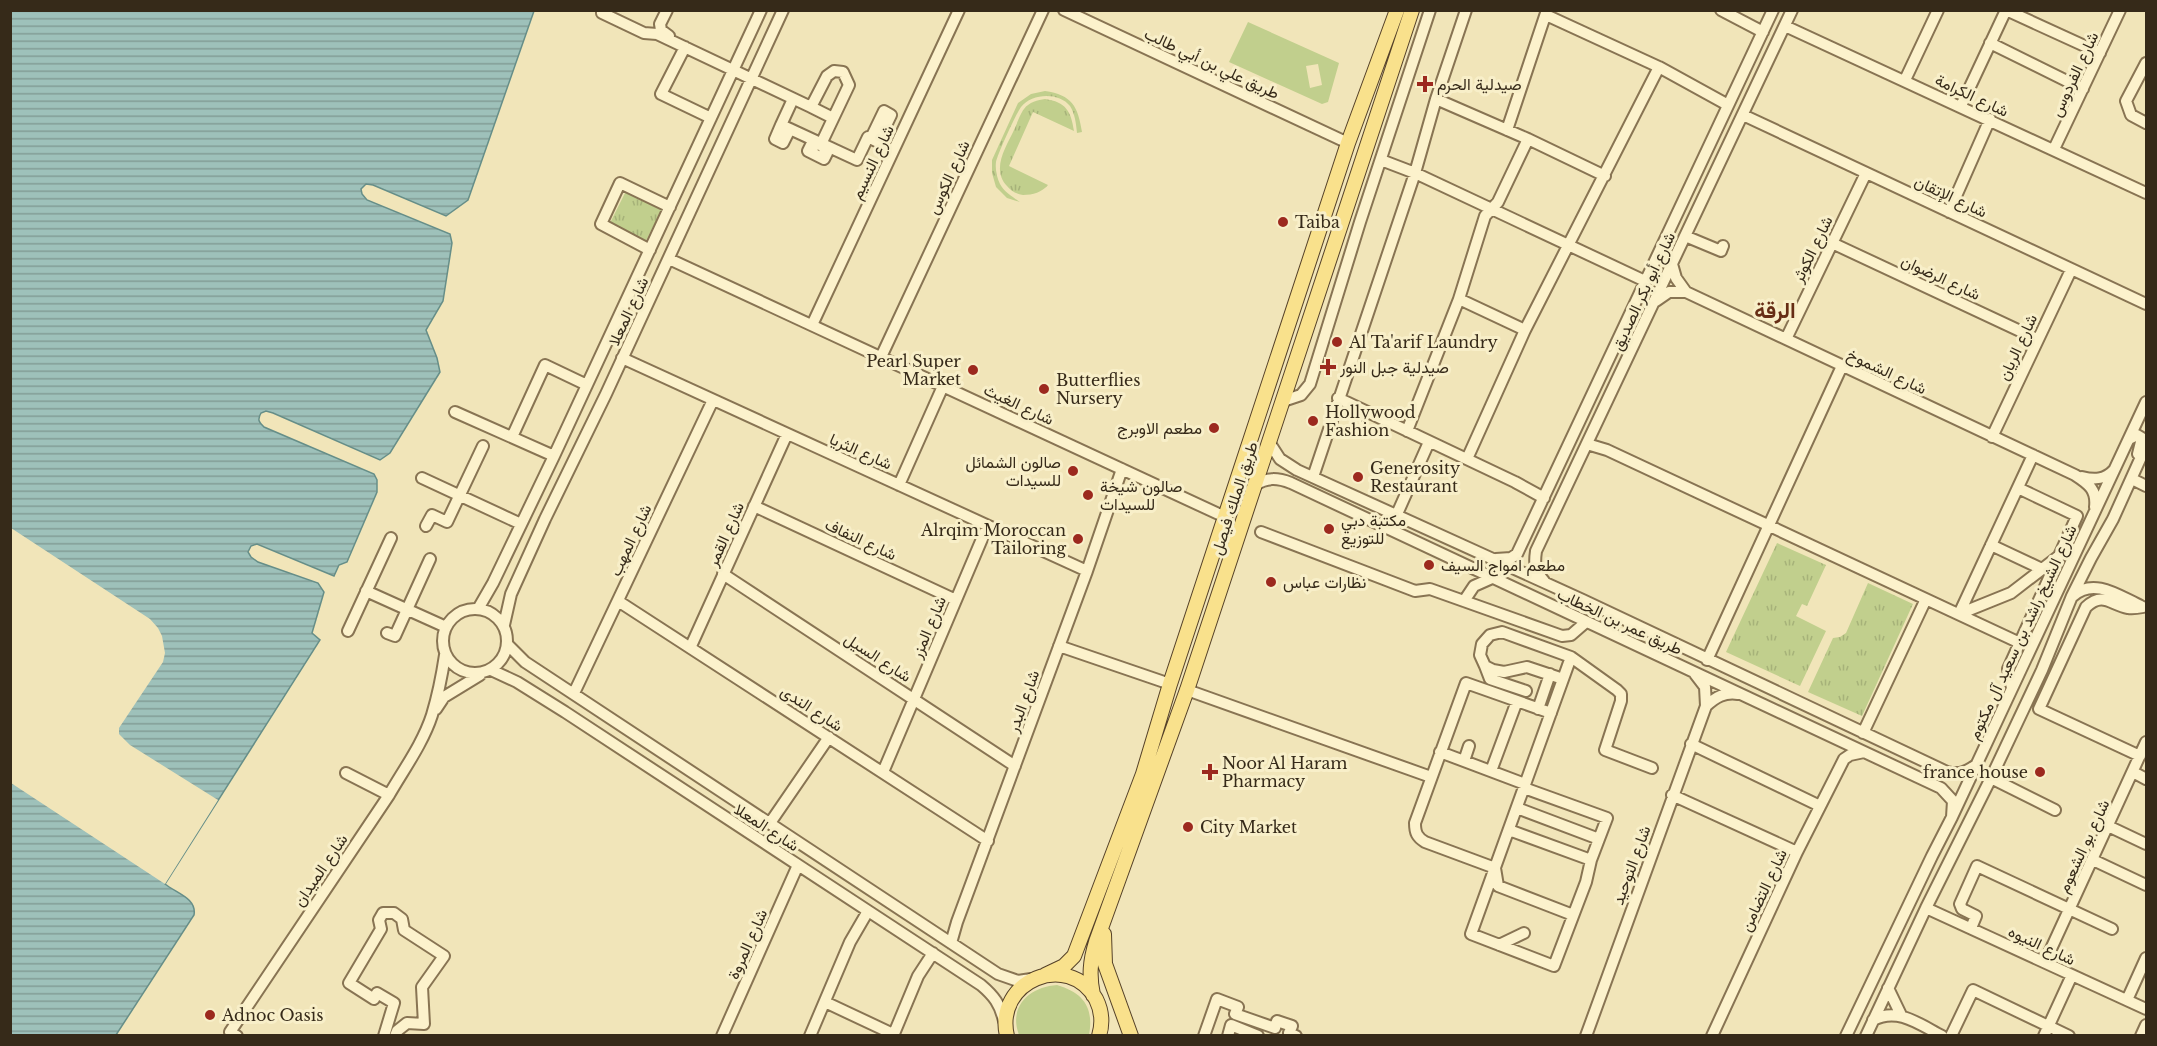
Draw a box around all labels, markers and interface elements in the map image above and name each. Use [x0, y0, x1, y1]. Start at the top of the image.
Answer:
street label: طريق علي بن أبي طالب [1140, 23, 1283, 107]
street label: شارع الفردوس [2046, 28, 2104, 121]
street label: شارع الكرامة [1931, 69, 2012, 123]
place label: صيدلية الحرم [1437, 74, 1522, 95]
marker: صيدلية الحرم [1418, 77, 1432, 91]
street label: شارع النسيم [846, 122, 900, 203]
street label: شارع الكوس [922, 137, 976, 218]
street label: شارع الإتقان [1911, 170, 1991, 223]
place label: Taiba [1295, 212, 1340, 232]
street label: شارع الكوثر [1787, 212, 1838, 287]
marker: Taiba [1276, 215, 1290, 229]
street label: شارع أبو بكر الصديق [1607, 229, 1681, 354]
street label: شارع الرضوان [1897, 250, 1984, 306]
street label: شارع المعلا [603, 274, 654, 349]
district label: الرقة [1754, 297, 1796, 324]
street label: شارع الريان [1993, 310, 2043, 384]
place label: Al Ta'arif Laundry [1348, 332, 1498, 352]
marker: Al Ta'arif Laundry [1330, 335, 1344, 349]
street label: شارع الشموخ [1843, 344, 1930, 400]
place label: Pearl Super Market [866, 351, 961, 389]
place label: صيدلية جبل النور [1339, 357, 1449, 378]
marker: صيدلية جبل النور [1321, 360, 1335, 374]
marker: Pearl Super Market [966, 363, 980, 377]
place label: Butterflies Nursery [1056, 370, 1141, 408]
street label: شارع الغيث [980, 379, 1057, 431]
marker: Butterflies Nursery [1037, 382, 1051, 396]
place label: Hollywood Fashion [1325, 402, 1416, 440]
marker: Hollywood Fashion [1306, 414, 1320, 428]
place label: مطعم الاوبرج [1117, 418, 1202, 440]
marker: مطعم الاوبرج [1207, 421, 1221, 435]
street label: شارع الثريا [826, 428, 895, 475]
street label: طريق الملك فيصل [1206, 439, 1263, 557]
place label: صالون الشمائل للسيدات [965, 452, 1061, 490]
place label: Generosity Restaurant [1370, 458, 1461, 496]
marker: صالون الشمائل للسيدات [1066, 464, 1080, 478]
marker: Generosity Restaurant [1351, 470, 1365, 484]
place label: صالون شيخة للسيدات [1100, 476, 1182, 514]
marker: صالون شيخة للسيدات [1081, 488, 1095, 502]
street label: شارع القمر [702, 499, 750, 571]
street label: شارع المهب [605, 501, 657, 580]
place label: مكتبة دبي للتوزيع [1341, 510, 1406, 550]
street label: شارع النفاف [821, 514, 900, 566]
place label: Alrqim Moroccan Tailoring [920, 520, 1066, 558]
street label: شارع الشيخ راشد بن سعيد آل مكتوم [1963, 521, 2083, 744]
marker: مكتبة دبي للتوزيع [1322, 522, 1336, 536]
marker: Alrqim Moroccan Tailoring [1071, 532, 1085, 546]
place label: مطعم امواج السيف [1441, 555, 1565, 577]
marker: مطعم امواج السيف [1422, 558, 1436, 572]
place label: نظارات عباس [1283, 572, 1366, 593]
marker: نظارات عباس [1264, 575, 1278, 589]
street label: طريق عمر بن الخطاب [1554, 583, 1686, 660]
street label: شارع المزر [906, 593, 952, 663]
street label: شارع السيل [840, 628, 915, 688]
street label: شارع البدر [1002, 667, 1045, 736]
street label: شارع الندى [776, 680, 847, 737]
place label: Noor Al Haram Pharmacy [1222, 753, 1348, 791]
place label: france house [1923, 762, 2028, 782]
marker: Noor Al Haram Pharmacy [1203, 765, 1217, 779]
marker: france house [2033, 765, 2047, 779]
street label: شارع بو الشعوم [2053, 796, 2115, 897]
street label: شارع المعلا [730, 799, 803, 857]
place label: City Market [1200, 817, 1297, 837]
marker: City Market [1181, 820, 1195, 834]
street label: شارع التوحيد [1607, 823, 1656, 908]
street label: شارع الميدان [288, 830, 353, 911]
street label: شارع التضامن [1735, 846, 1793, 935]
street label: شارع المروة [723, 906, 773, 983]
street label: شارع النيوه [2004, 921, 2079, 971]
place label: Adnoc Oasis [221, 1005, 323, 1025]
marker: Adnoc Oasis [203, 1008, 217, 1022]

